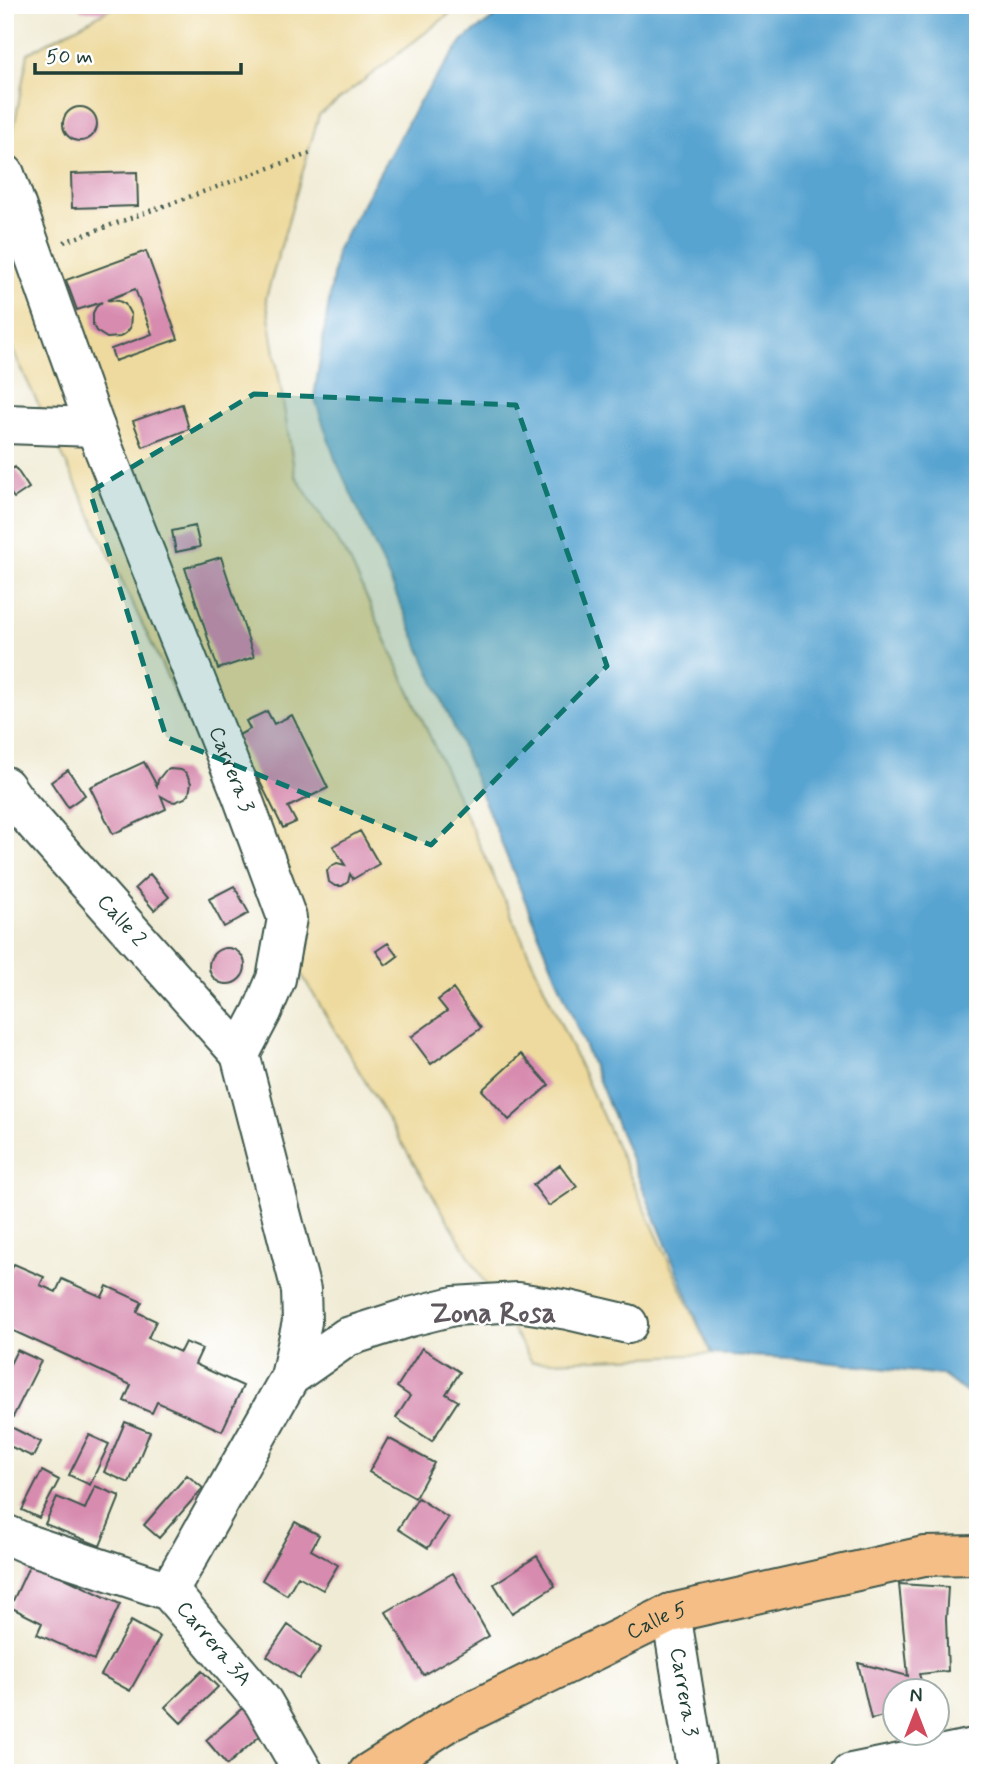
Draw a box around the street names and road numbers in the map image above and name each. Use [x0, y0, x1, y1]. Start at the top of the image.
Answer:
street label: Carrera 3 [202, 722, 261, 816]
street label: Calle 2 [91, 888, 152, 953]
street label: Carrera 3A [170, 1595, 258, 1692]
street label: Calle 5 [622, 1596, 689, 1647]
street label: Carrera 3 [663, 1645, 705, 1739]

